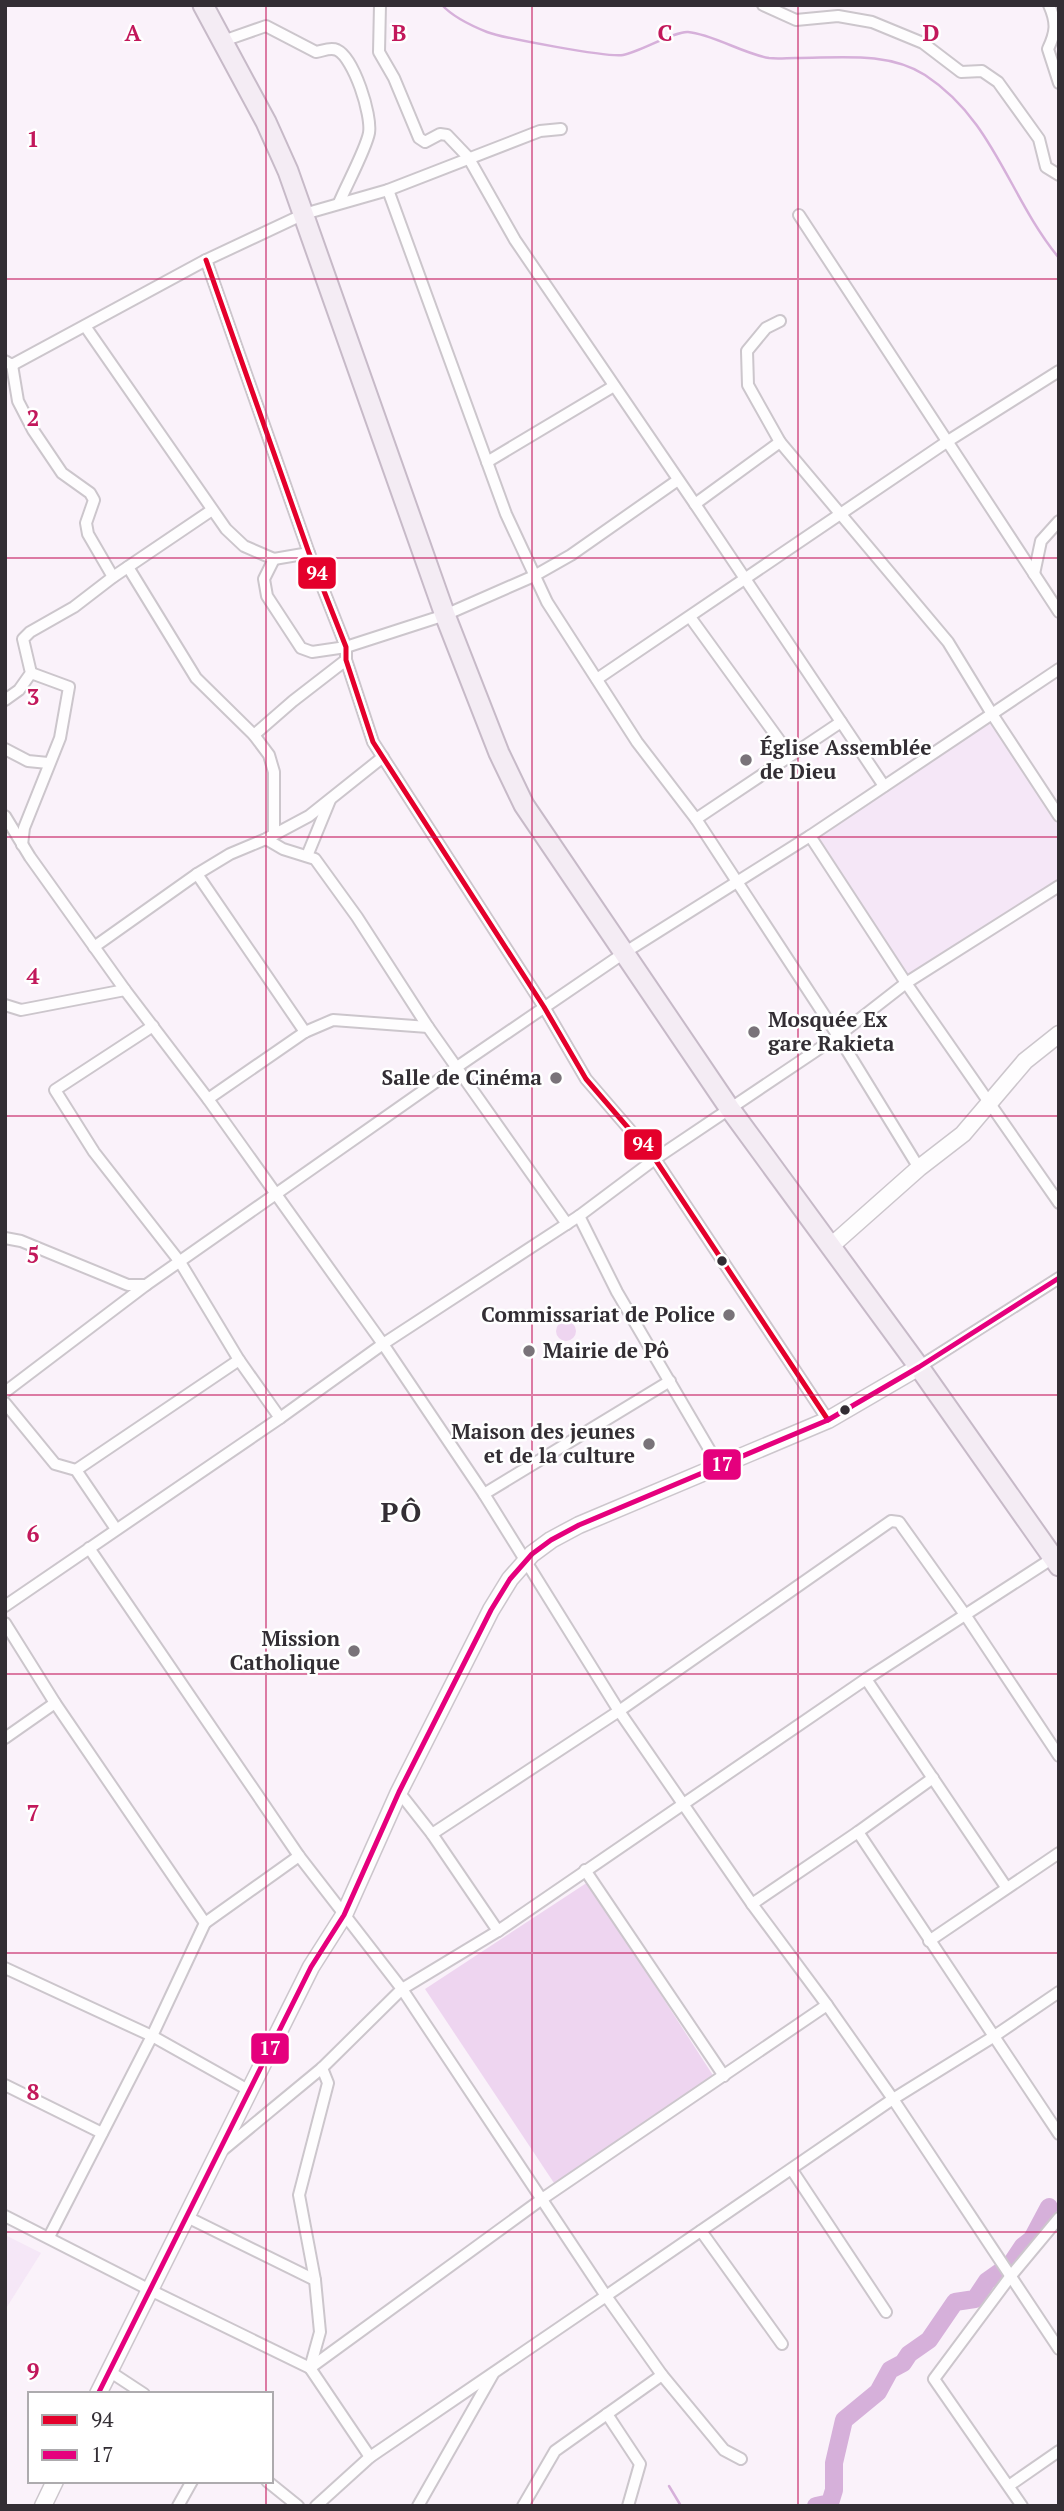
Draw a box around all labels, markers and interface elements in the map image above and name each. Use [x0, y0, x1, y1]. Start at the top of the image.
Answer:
text: A [125, 17, 142, 48]
text: B [392, 17, 407, 48]
text: C [658, 17, 673, 48]
text: D [923, 17, 940, 48]
text: 1 [27, 123, 40, 154]
text: 2 [27, 402, 40, 433]
line badge: 94 [297, 556, 337, 590]
text: 94 [306, 560, 328, 585]
text: 3 [27, 681, 40, 712]
place label: Église Assemblée de Dieu [760, 733, 932, 785]
marker: Église Assemblée de Dieu [738, 752, 754, 768]
text: 4 [27, 960, 40, 991]
place label: Mosquée Ex gare Rakieta [768, 1005, 895, 1057]
marker: Mosquée Ex gare Rakieta [746, 1024, 762, 1040]
place label: Salle de Cinéma [382, 1063, 542, 1091]
marker: Salle de Cinéma [548, 1070, 564, 1086]
line badge: 94 [623, 1128, 663, 1161]
text: 94 [632, 1131, 654, 1156]
text: 5 [27, 1239, 40, 1270]
unlabelled marker [715, 1254, 729, 1268]
place label: Commissariat de Police [481, 1300, 715, 1328]
marker: Commissariat de Police [721, 1307, 737, 1323]
place label: Mairie de Pô [543, 1336, 669, 1364]
marker: Mairie de Pô [521, 1343, 537, 1359]
unlabelled marker [838, 1403, 852, 1417]
place label: Maison des jeunes et de la culture [451, 1417, 635, 1469]
marker: Maison des jeunes et de la culture [641, 1436, 657, 1452]
line badge: 17 [702, 1448, 742, 1481]
text: 17 [711, 1451, 733, 1476]
district label: PÔ [381, 1493, 423, 1530]
text: 6 [27, 1518, 40, 1549]
place label: Mission Catholique [230, 1624, 340, 1676]
marker: Mission Catholique [346, 1643, 362, 1659]
text: 7 [27, 1797, 40, 1828]
line badge: 17 [250, 2032, 290, 2065]
text: 17 [259, 2035, 281, 2060]
text: 8 [27, 2076, 40, 2107]
text: 9 [27, 2355, 40, 2386]
legend [28, 2392, 273, 2483]
text: 94 [91, 2405, 114, 2433]
text: 17 [91, 2440, 113, 2468]

